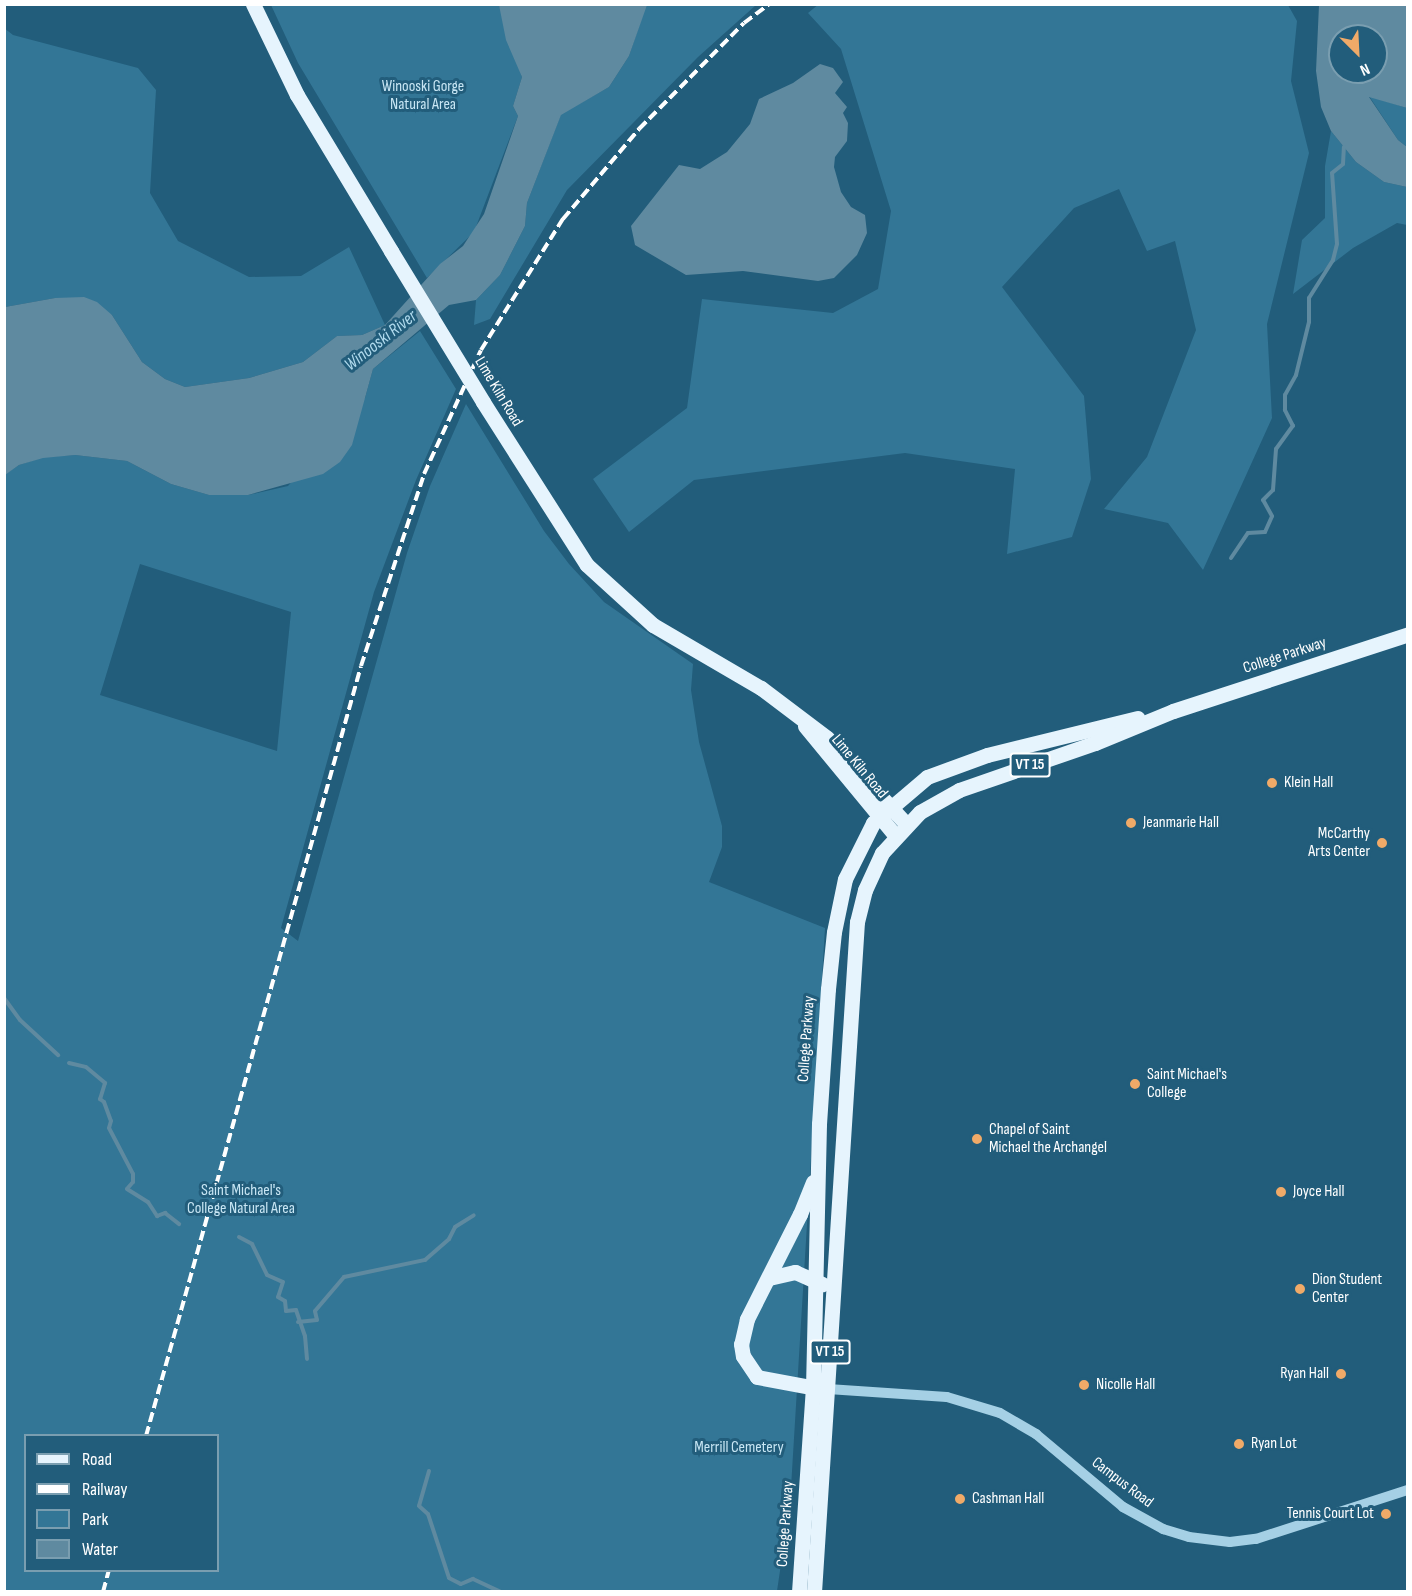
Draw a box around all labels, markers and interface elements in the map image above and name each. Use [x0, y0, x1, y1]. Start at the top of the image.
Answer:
north arrow [1328, 24, 1388, 84]
text: N [1357, 59, 1372, 79]
park label: Winooski Gorge Natural Area [382, 77, 464, 115]
water label: Winooski River [340, 306, 422, 376]
street label: Lime Kiln Road [470, 354, 526, 430]
street label: College Parkway [1241, 634, 1329, 678]
street label: Lime Kiln Road [827, 731, 891, 803]
road number: VT 15 [1009, 753, 1051, 777]
place label: Klein Hall [1284, 773, 1333, 793]
marker: Klein Hall [1265, 776, 1279, 790]
place label: Jeanmarie Hall [1143, 813, 1219, 833]
marker: Jeanmarie Hall [1124, 816, 1138, 830]
place label: McCarthy Arts Center [1308, 824, 1370, 862]
marker: McCarthy Arts Center [1375, 836, 1389, 850]
street label: College Parkway [794, 995, 820, 1083]
place label: Saint Michael's College [1147, 1065, 1227, 1103]
marker: Saint Michael's College [1128, 1077, 1142, 1091]
place label: Chapel of Saint Michael the Archangel [989, 1120, 1107, 1158]
marker: Chapel of Saint Michael the Archangel [970, 1132, 984, 1146]
park label: Saint Michael's College Natural Area [187, 1181, 295, 1219]
place label: Joyce Hall [1293, 1182, 1344, 1202]
marker: Joyce Hall [1274, 1185, 1288, 1199]
place label: Dion Student Center [1312, 1270, 1382, 1308]
marker: Dion Student Center [1293, 1282, 1307, 1296]
road number: VT 15 [809, 1340, 851, 1364]
place label: Ryan Hall [1280, 1364, 1329, 1384]
marker: Ryan Hall [1334, 1367, 1348, 1381]
place label: Nicolle Hall [1096, 1375, 1155, 1395]
marker: Nicolle Hall [1077, 1378, 1091, 1392]
legend [24, 1434, 219, 1572]
place label: Ryan Lot [1251, 1434, 1297, 1454]
marker: Ryan Lot [1232, 1437, 1246, 1451]
park label: Merrill Cemetery [694, 1438, 784, 1458]
text: Road [82, 1449, 112, 1470]
street label: Campus Road [1087, 1454, 1157, 1512]
text: Railway [82, 1479, 127, 1500]
street label: College Parkway [773, 1480, 799, 1568]
place label: Cashman Hall [972, 1489, 1044, 1509]
marker: Cashman Hall [953, 1492, 967, 1506]
place label: Tennis Court Lot [1287, 1504, 1374, 1524]
marker: Tennis Court Lot [1379, 1507, 1393, 1521]
text: Park [82, 1509, 108, 1530]
text: Water [82, 1539, 118, 1560]

